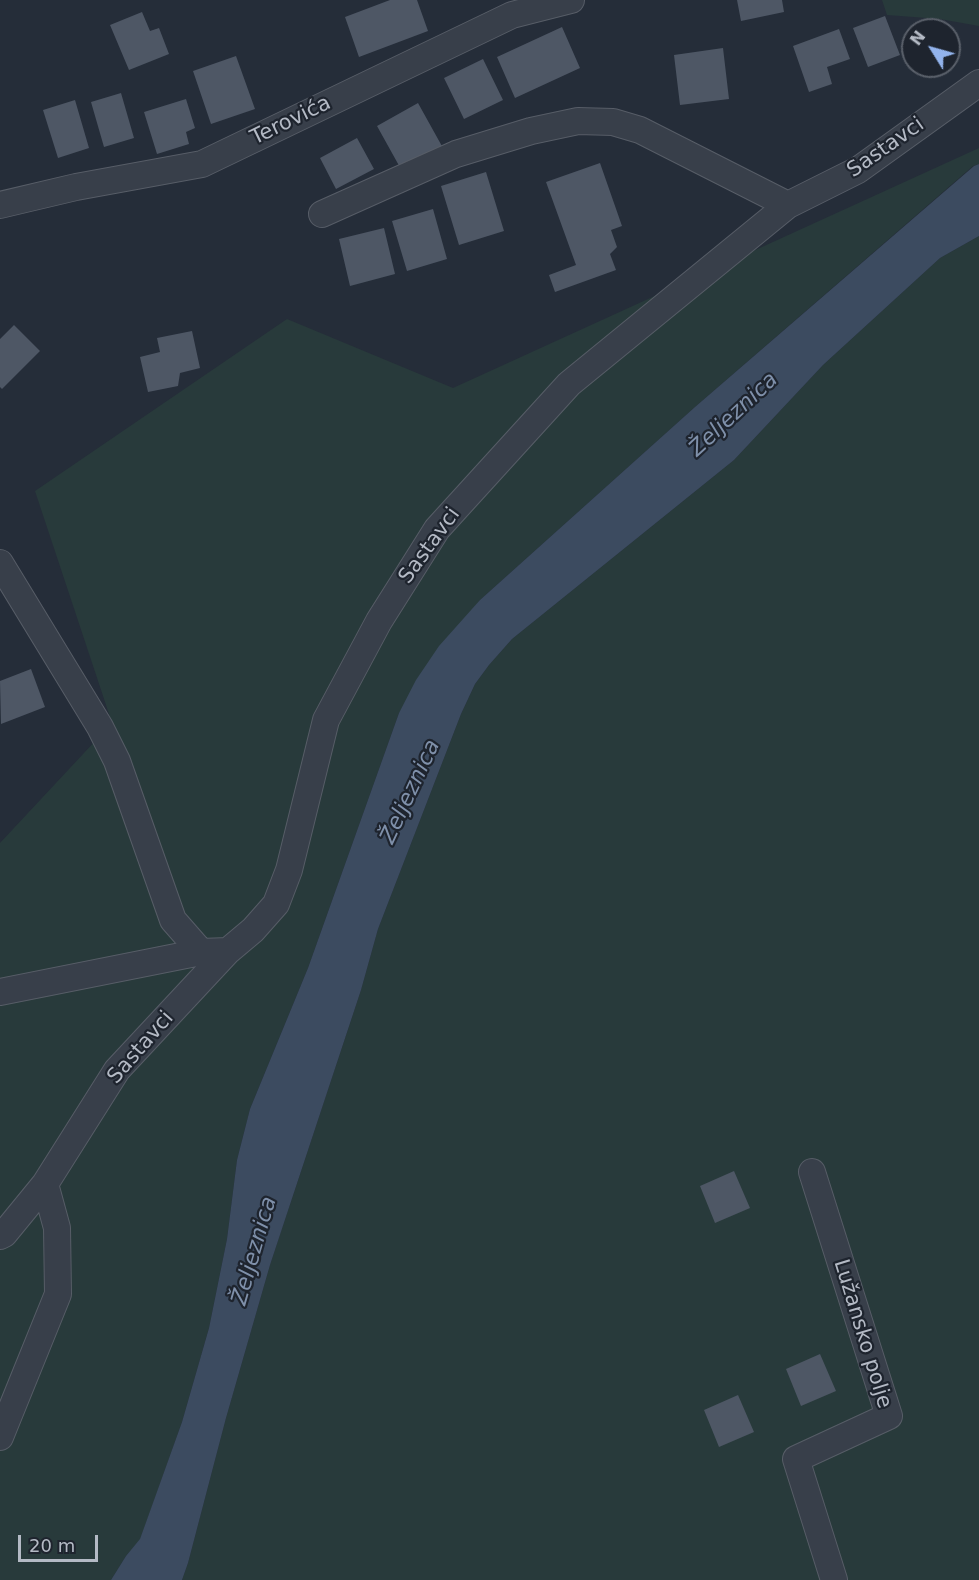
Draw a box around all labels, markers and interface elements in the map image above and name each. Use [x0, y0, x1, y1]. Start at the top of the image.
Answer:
north arrow [901, 18, 961, 78]
text: N [906, 27, 929, 49]
street label: Terovića [247, 91, 335, 151]
street label: Sastavci [843, 112, 929, 184]
water label: Željeznica [684, 367, 784, 463]
street label: Sastavci [394, 503, 466, 589]
water label: Željeznica [375, 736, 447, 848]
street label: Sastavci [103, 1007, 179, 1089]
water label: Željeznica [227, 1194, 283, 1308]
street label: Lužansko polje [827, 1256, 897, 1412]
scale bar [21, 1523, 100, 1561]
text: 20 m [29, 1535, 75, 1556]

